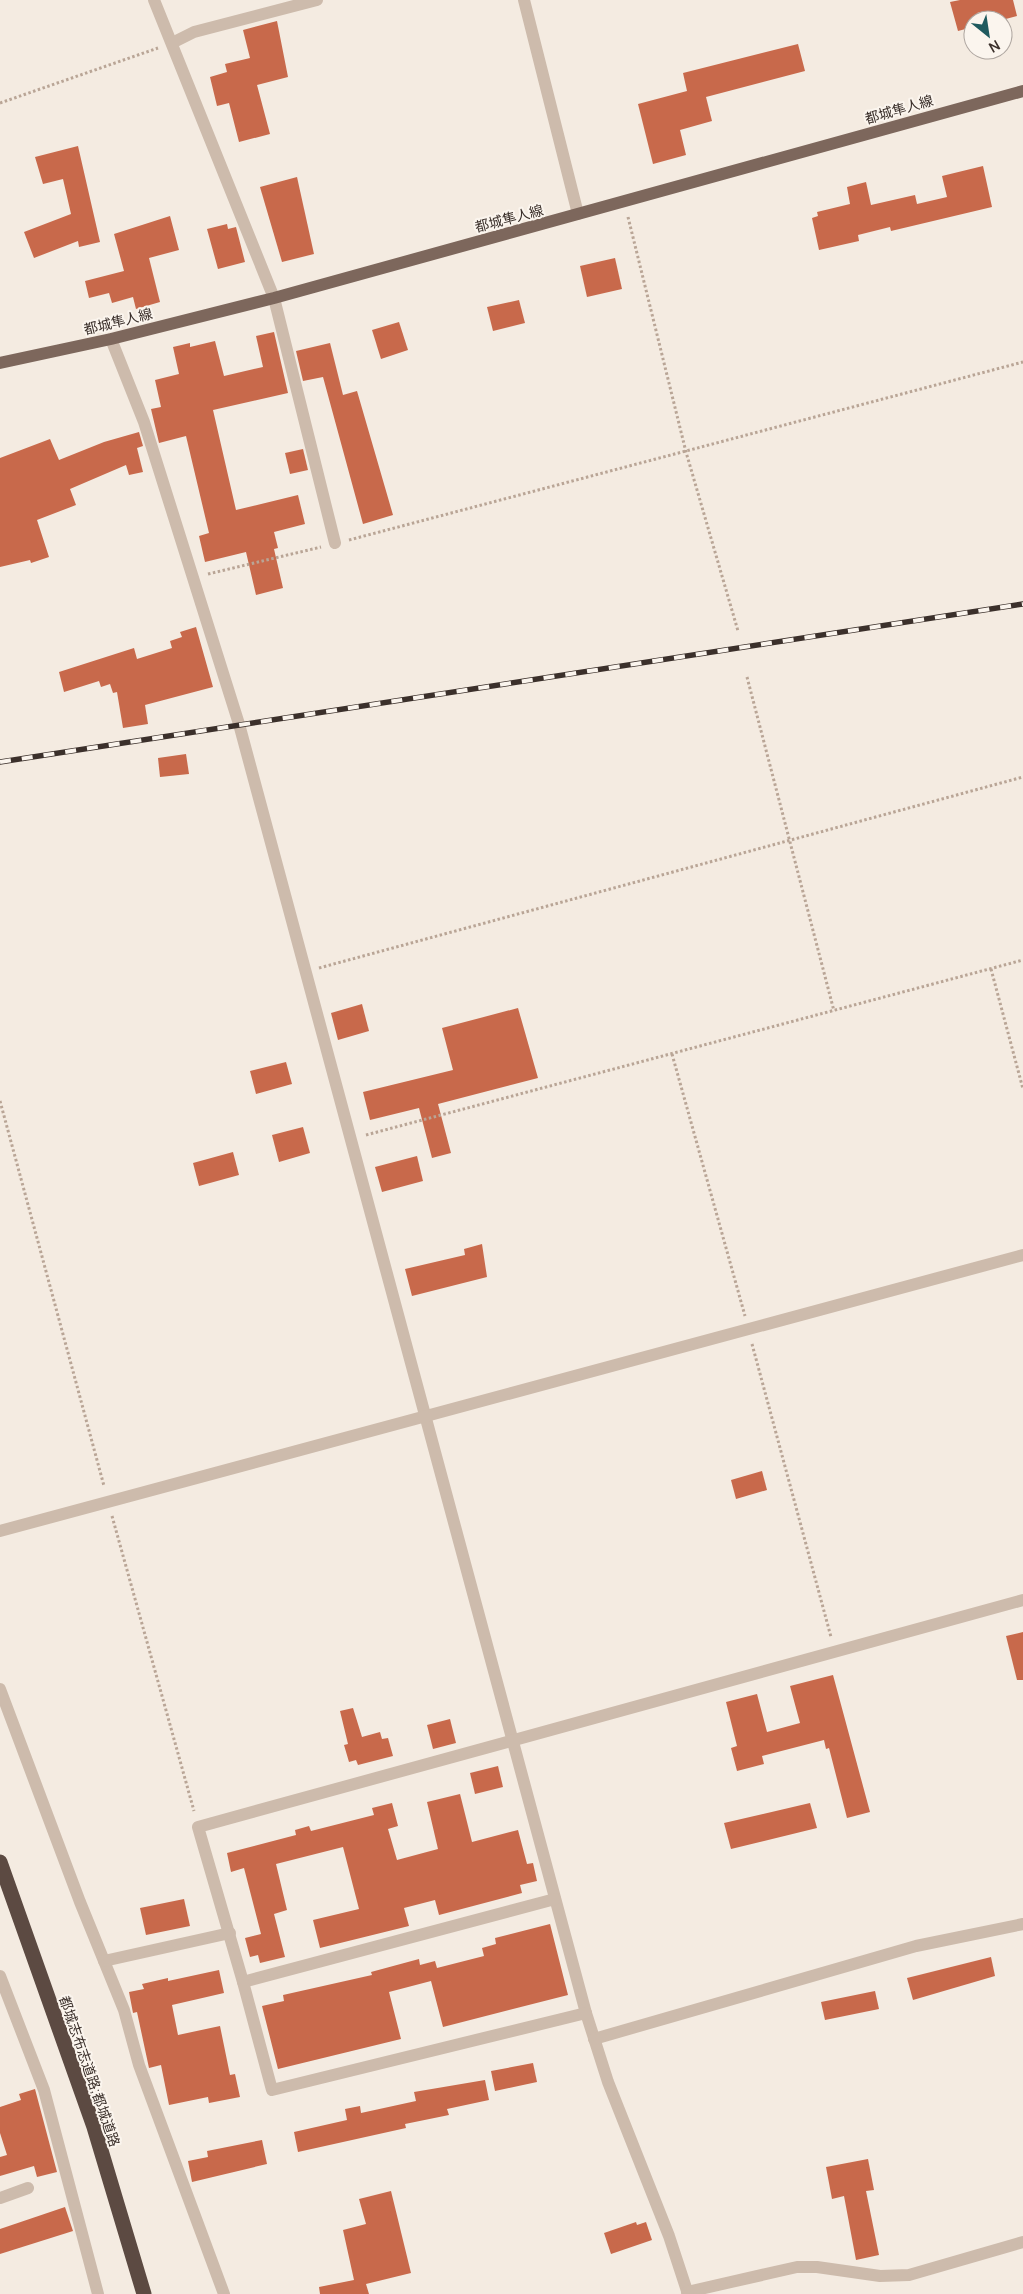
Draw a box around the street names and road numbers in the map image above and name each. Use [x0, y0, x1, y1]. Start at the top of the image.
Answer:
street label: 都城隼人線 [863, 90, 935, 128]
street label: 都城隼人線 [473, 200, 545, 236]
street label: 都城隼人線 [82, 303, 154, 339]
street label: 都城志布志道路;都城道路 [55, 1993, 125, 2149]

